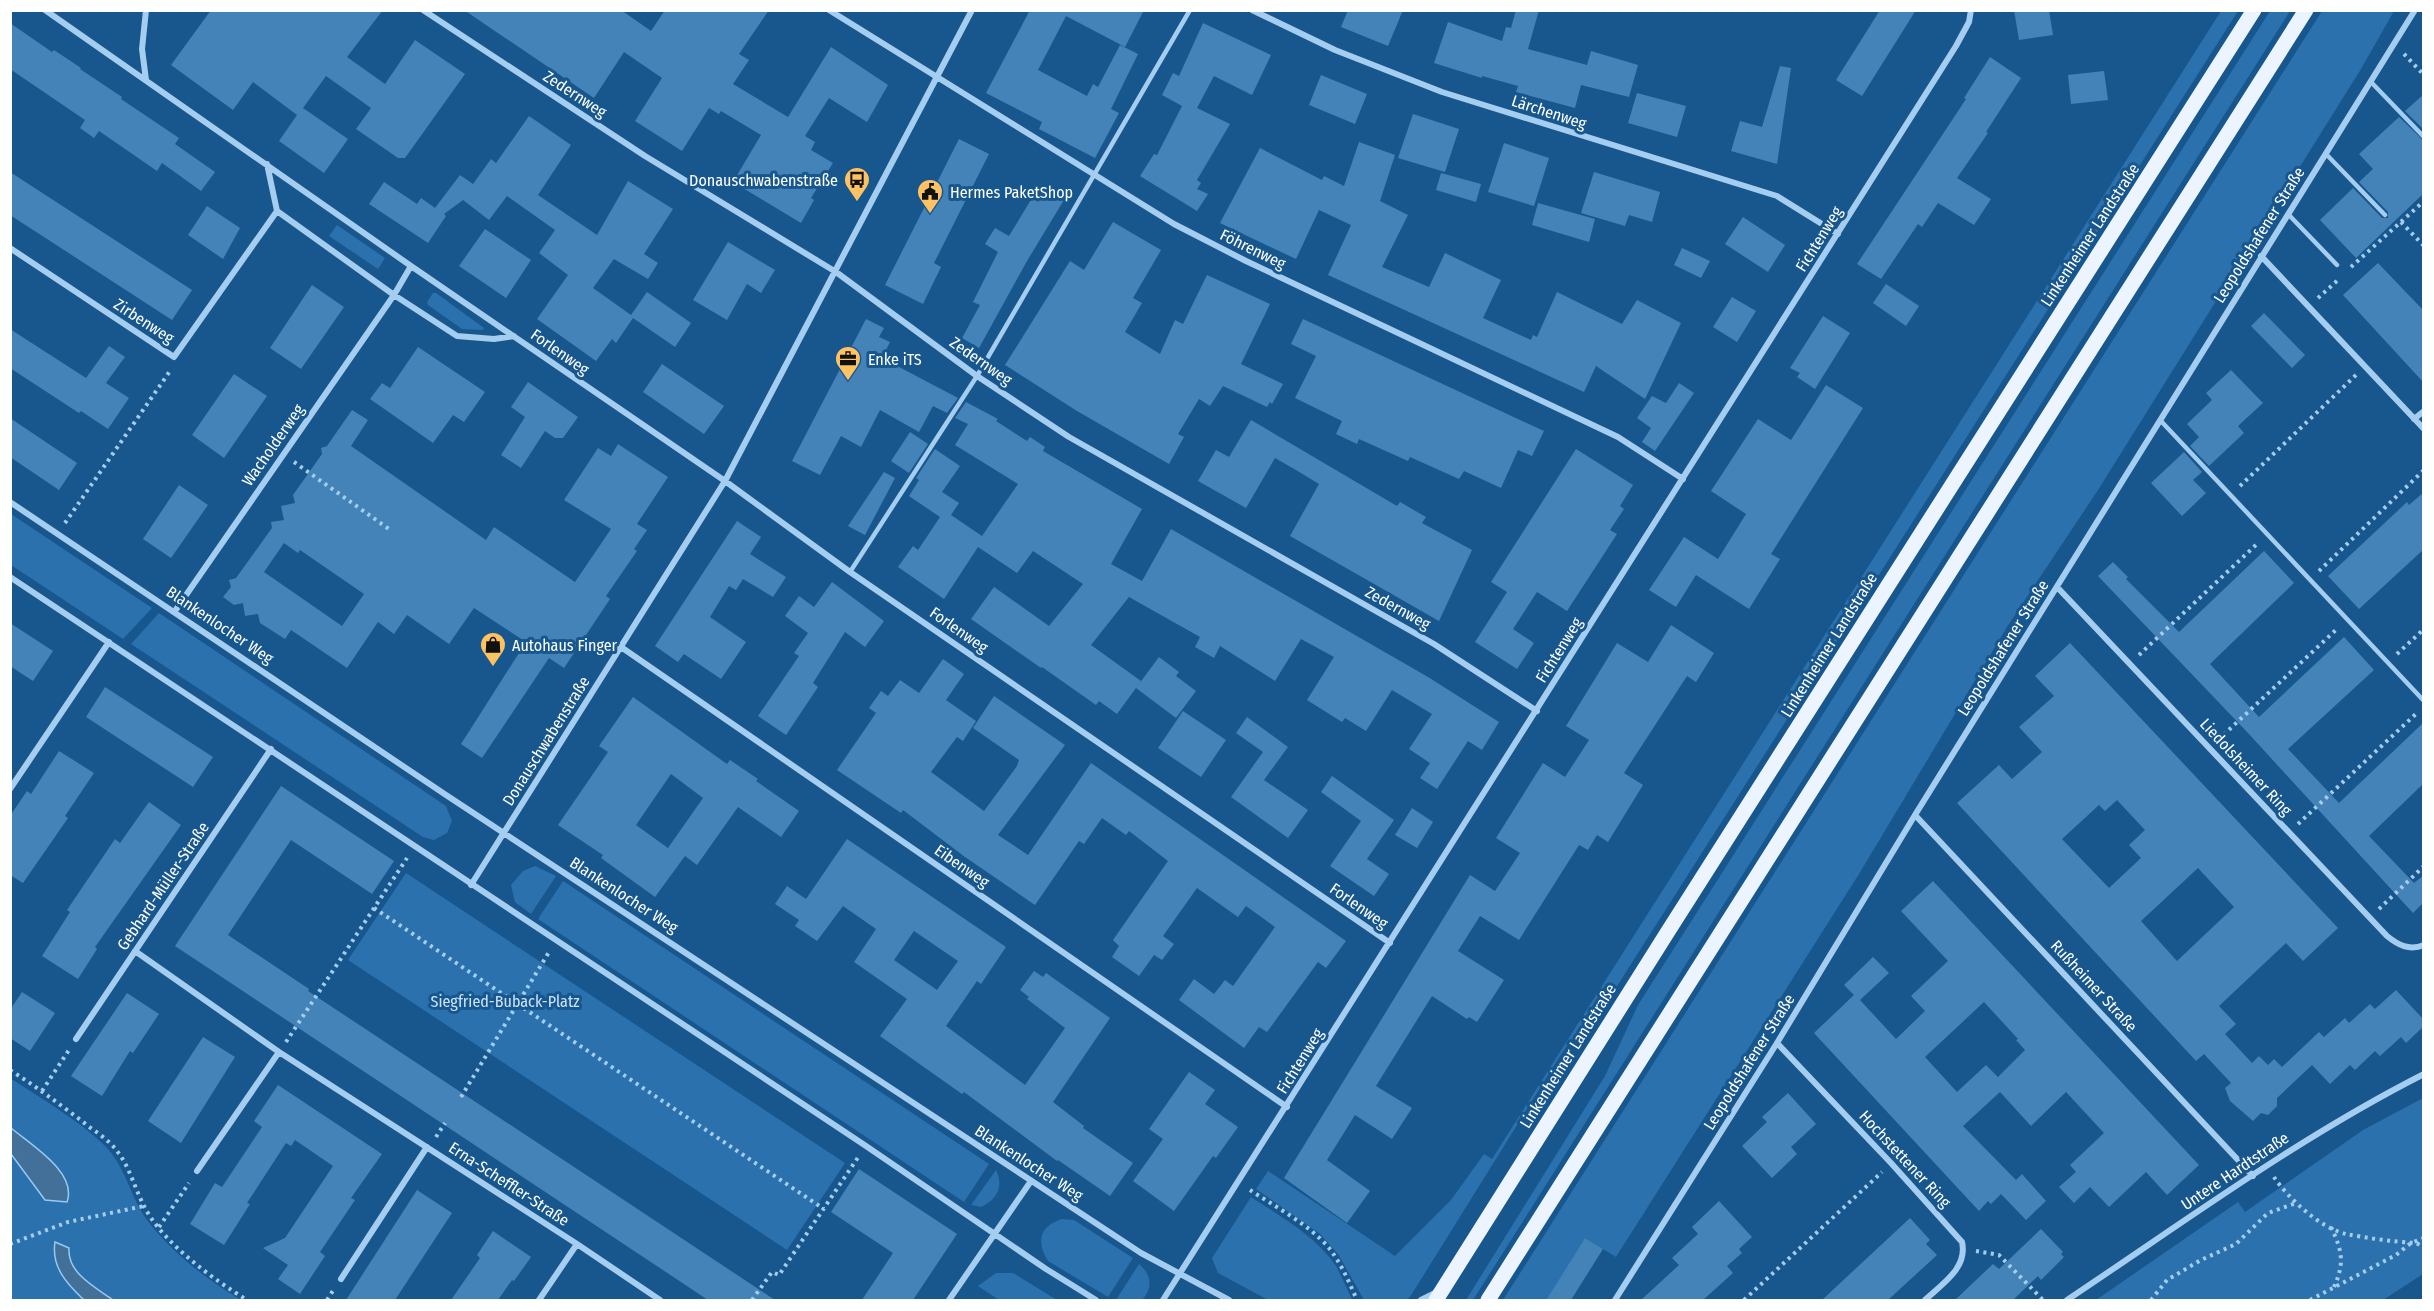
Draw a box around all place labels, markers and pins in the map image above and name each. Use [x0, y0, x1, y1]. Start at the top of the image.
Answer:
bus stop icon: Donauschwabenstraße [842, 165, 872, 203]
place label: Donauschwabenstraße [689, 171, 838, 190]
public building icon: Hermes PaketShop [915, 177, 945, 215]
place label: Hermes PaketShop [950, 183, 1073, 202]
office icon: Enke iTS [833, 344, 863, 382]
place label: Enke iTS [868, 350, 922, 369]
shop icon: Autohaus Finger [478, 630, 508, 668]
place label: Autohaus Finger [512, 636, 618, 655]

